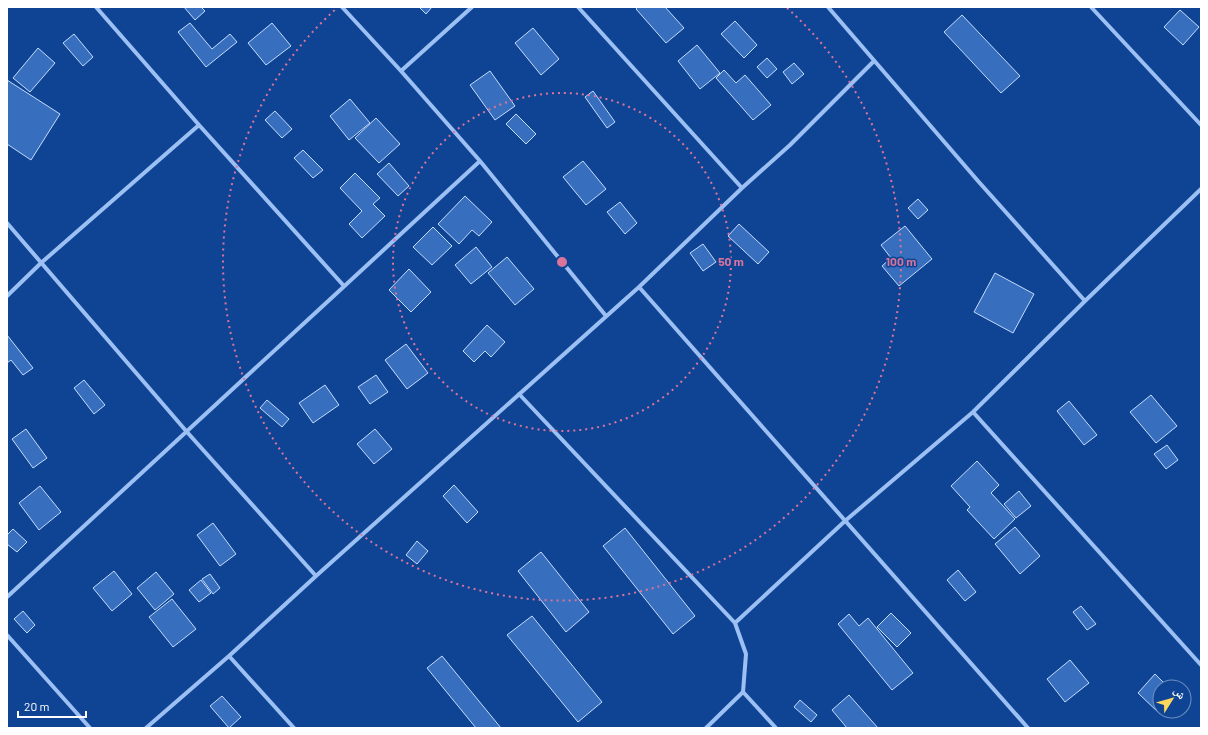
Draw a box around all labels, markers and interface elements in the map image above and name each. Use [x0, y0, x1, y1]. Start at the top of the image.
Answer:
text: 50 m [718, 254, 744, 268]
text: 100 m [886, 254, 916, 268]
centre of rings [555, 255, 569, 269]
north arrow [1152, 679, 1192, 719]
text: ش [1170, 684, 1189, 703]
scale bar [18, 693, 86, 719]
text: 20 m [24, 699, 50, 713]

